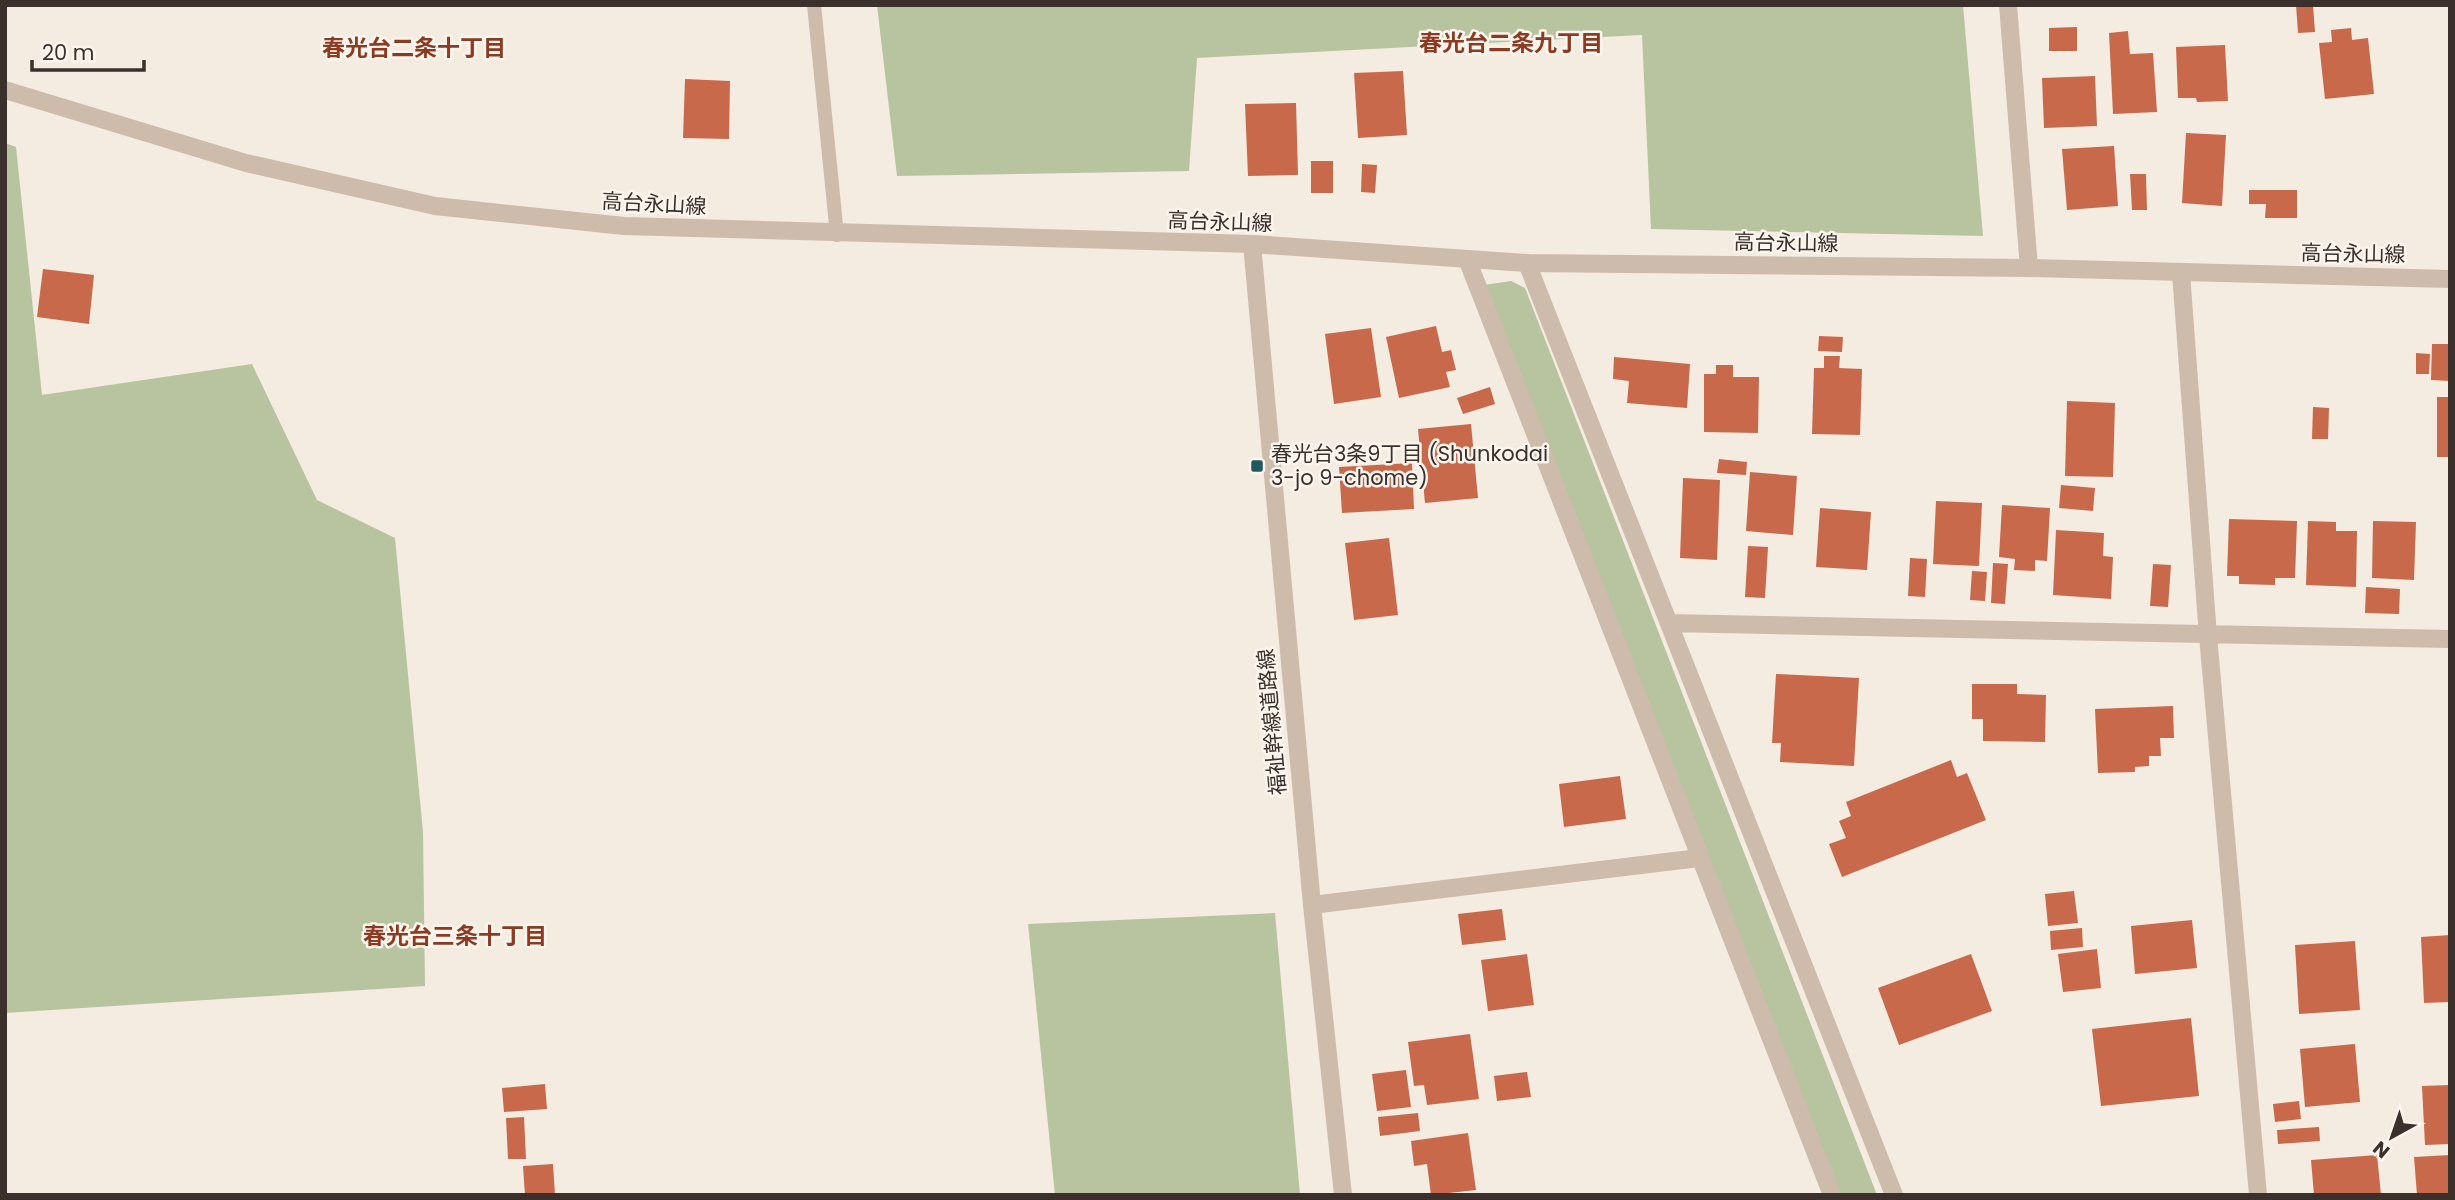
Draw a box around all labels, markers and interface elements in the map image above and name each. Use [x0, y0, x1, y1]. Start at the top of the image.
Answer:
district label: 春光台二条九丁目 [1419, 27, 1603, 59]
scale bar [32, 28, 144, 72]
district label: 春光台二条十丁目 [322, 32, 506, 64]
text: 20 m [42, 38, 95, 67]
street label: 高台永山線 [601, 186, 707, 221]
street label: 高台永山線 [1167, 205, 1273, 238]
street label: 高台永山線 [1733, 227, 1839, 258]
street label: 高台永山線 [2300, 238, 2406, 269]
place label: 春光台3条9丁目 (Shunkodai 3-jo 9-chome) [1271, 439, 1548, 492]
marker: 春光台3条9丁目 (Shunkodai 3-jo 9-chome) [1249, 458, 1265, 474]
street label: 福祉幹線道路線 [1251, 648, 1292, 797]
district label: 春光台三条十丁目 [363, 920, 547, 952]
north arrow [2357, 1102, 2427, 1172]
text: N [2367, 1135, 2396, 1165]

